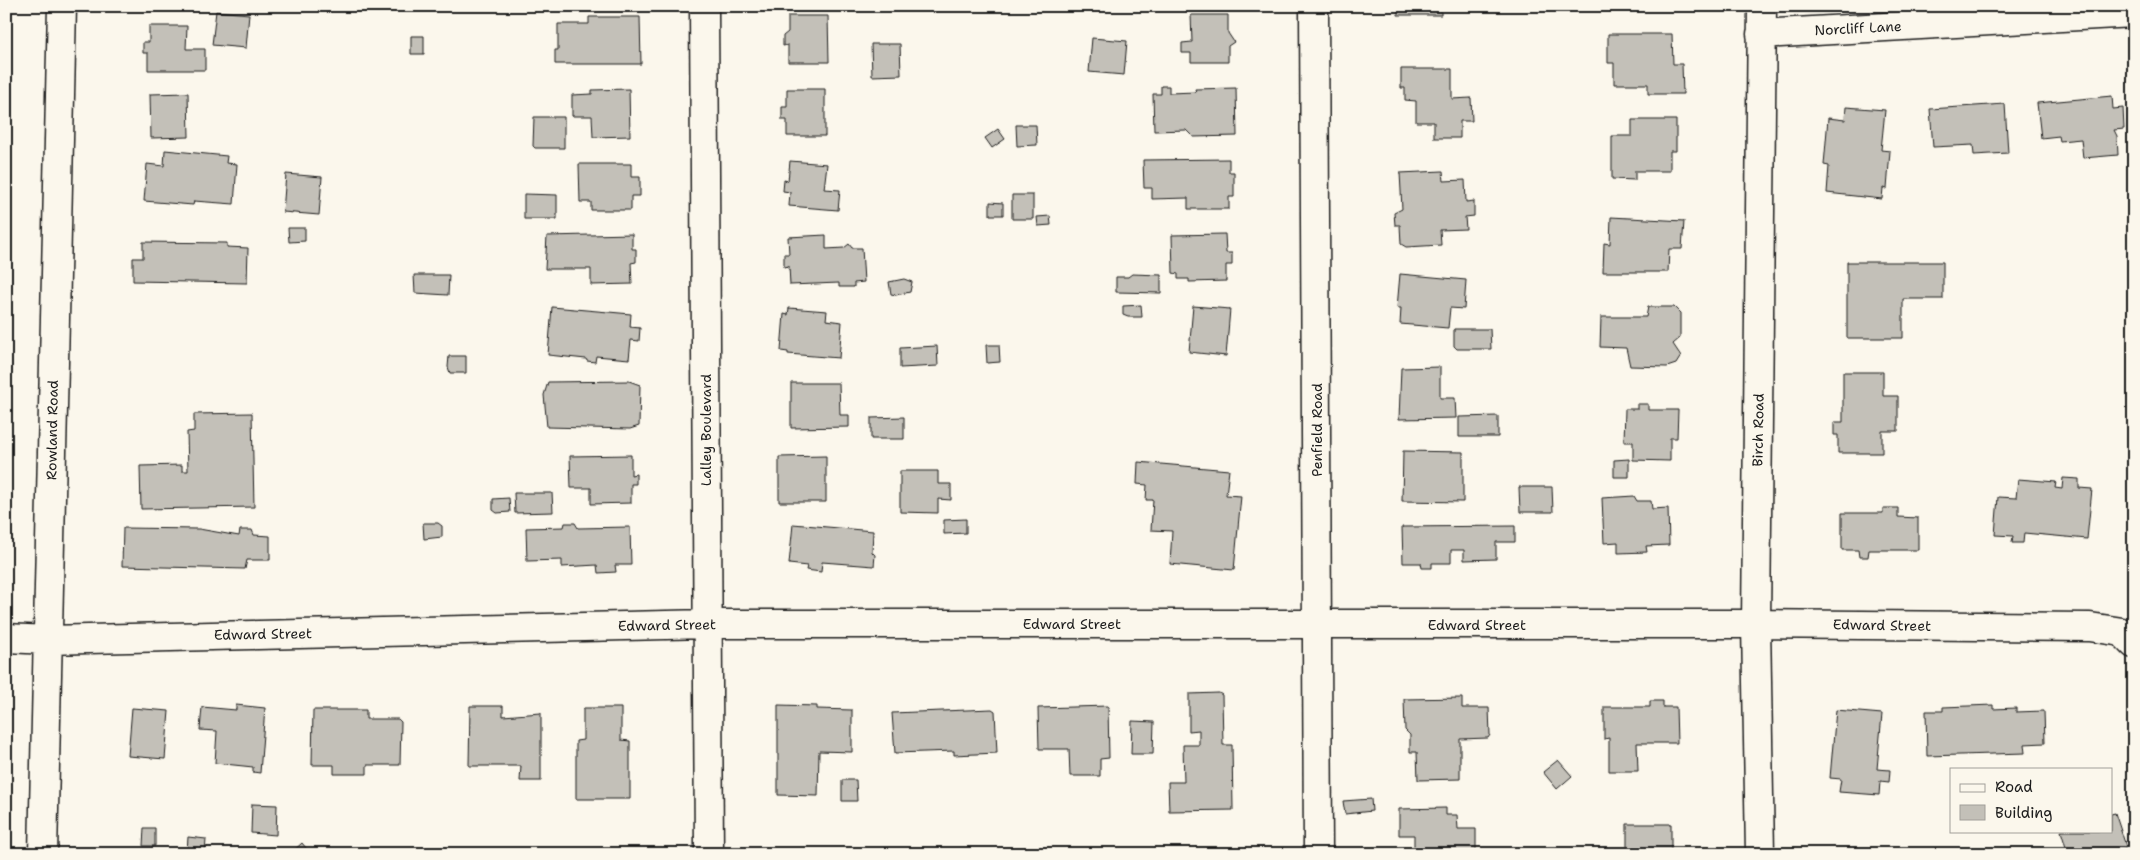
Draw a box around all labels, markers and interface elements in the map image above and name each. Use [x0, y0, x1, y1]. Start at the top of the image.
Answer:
street label: Norcliff Lane [1814, 17, 1902, 39]
street label: Lalley Boulevard [697, 374, 715, 486]
street label: Rowland Road [42, 380, 62, 480]
street label: Penfield Road [1308, 383, 1326, 477]
street label: Birch Road [1748, 393, 1768, 467]
street label: Edward Street [618, 615, 716, 635]
street label: Edward Street [1023, 615, 1121, 633]
street label: Edward Street [1833, 615, 1931, 635]
street label: Edward Street [1428, 616, 1526, 634]
street label: Edward Street [214, 624, 312, 644]
legend [1950, 768, 2112, 832]
text: Road [1995, 777, 2033, 797]
text: Building [1995, 803, 2052, 823]

